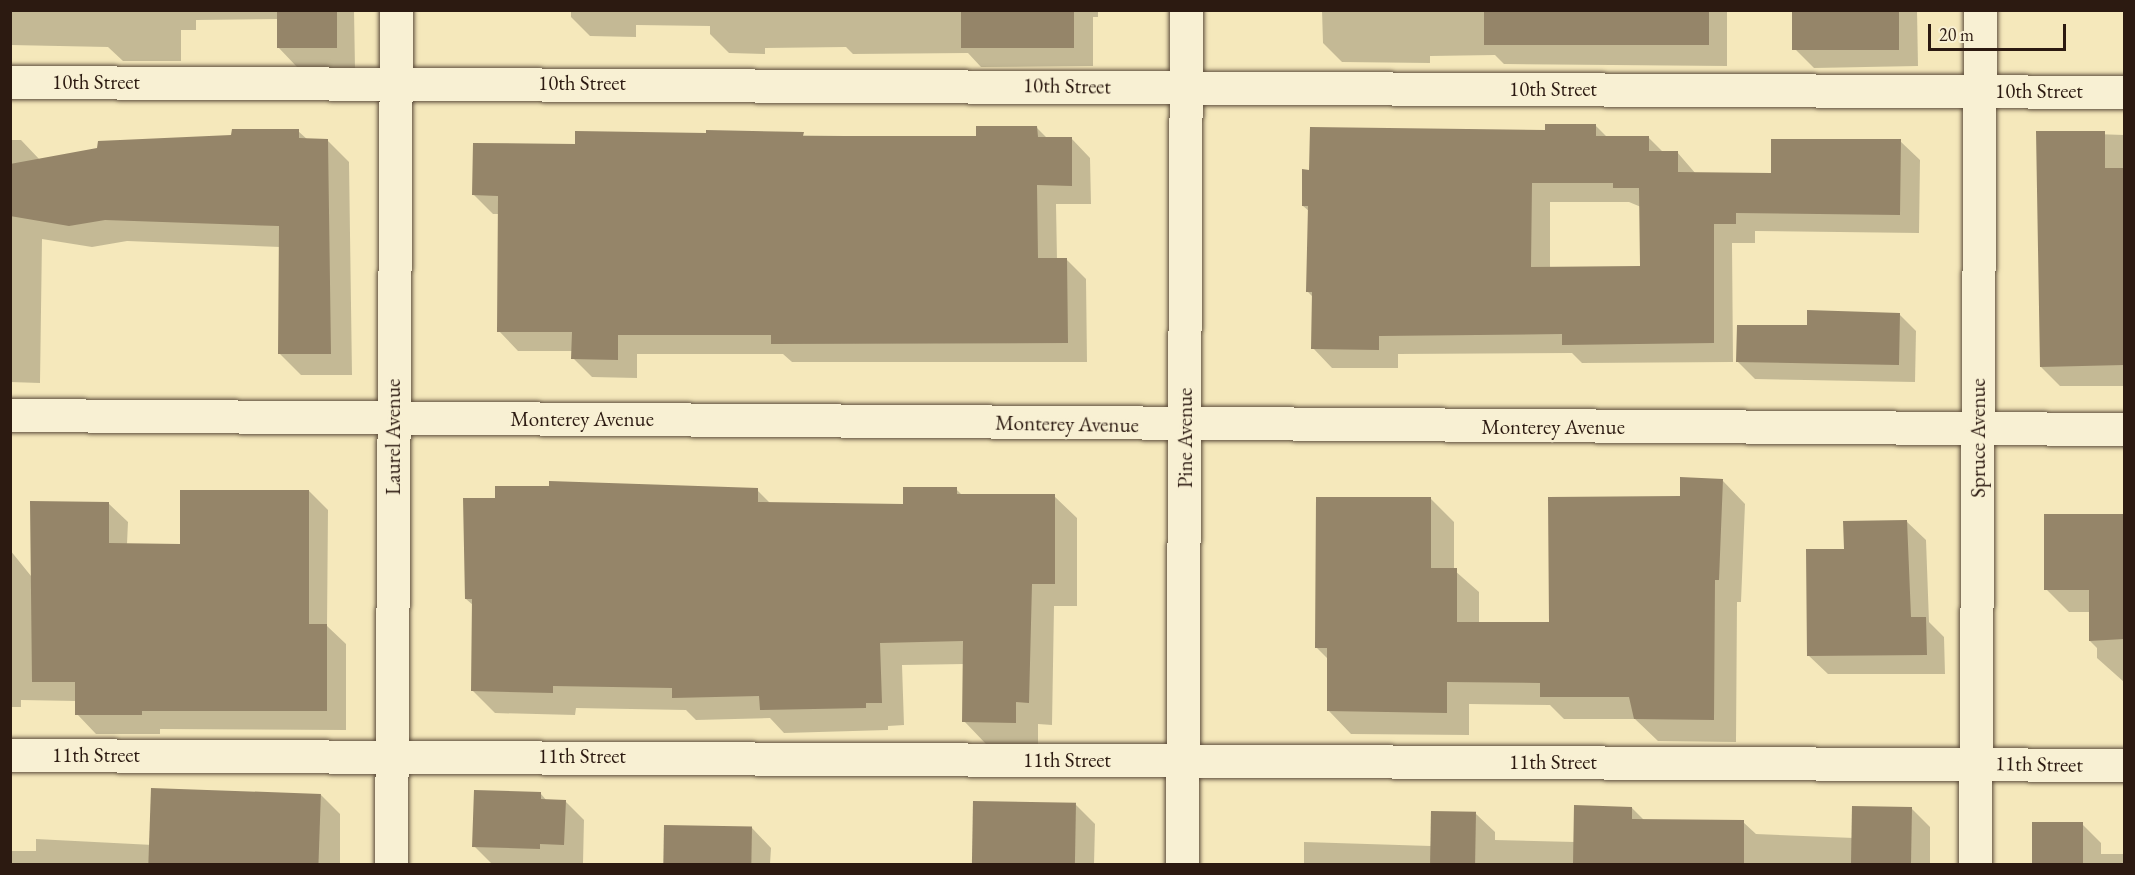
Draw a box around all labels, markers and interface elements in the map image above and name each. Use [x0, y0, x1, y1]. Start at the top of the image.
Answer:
scale bar [1931, 12, 2069, 50]
text: 20 m [1939, 23, 1974, 46]
street label: 10th Street [52, 69, 140, 95]
street label: 10th Street [538, 70, 626, 96]
street label: 10th Street [1023, 73, 1111, 99]
street label: 10th Street [1509, 76, 1597, 102]
street label: 10th Street [1995, 78, 2083, 104]
street label: Spruce Avenue [1965, 378, 1991, 498]
street label: Laurel Avenue [380, 379, 406, 495]
street label: Pine Avenue [1172, 388, 1198, 488]
street label: Monterey Avenue [510, 406, 654, 432]
street label: Monterey Avenue [995, 410, 1139, 438]
street label: Monterey Avenue [1481, 414, 1625, 440]
street label: 11th Street [52, 742, 140, 768]
street label: 11th Street [538, 743, 626, 769]
street label: 11th Street [1023, 747, 1111, 773]
street label: 11th Street [1509, 749, 1597, 775]
street label: 11th Street [1995, 751, 2083, 777]

